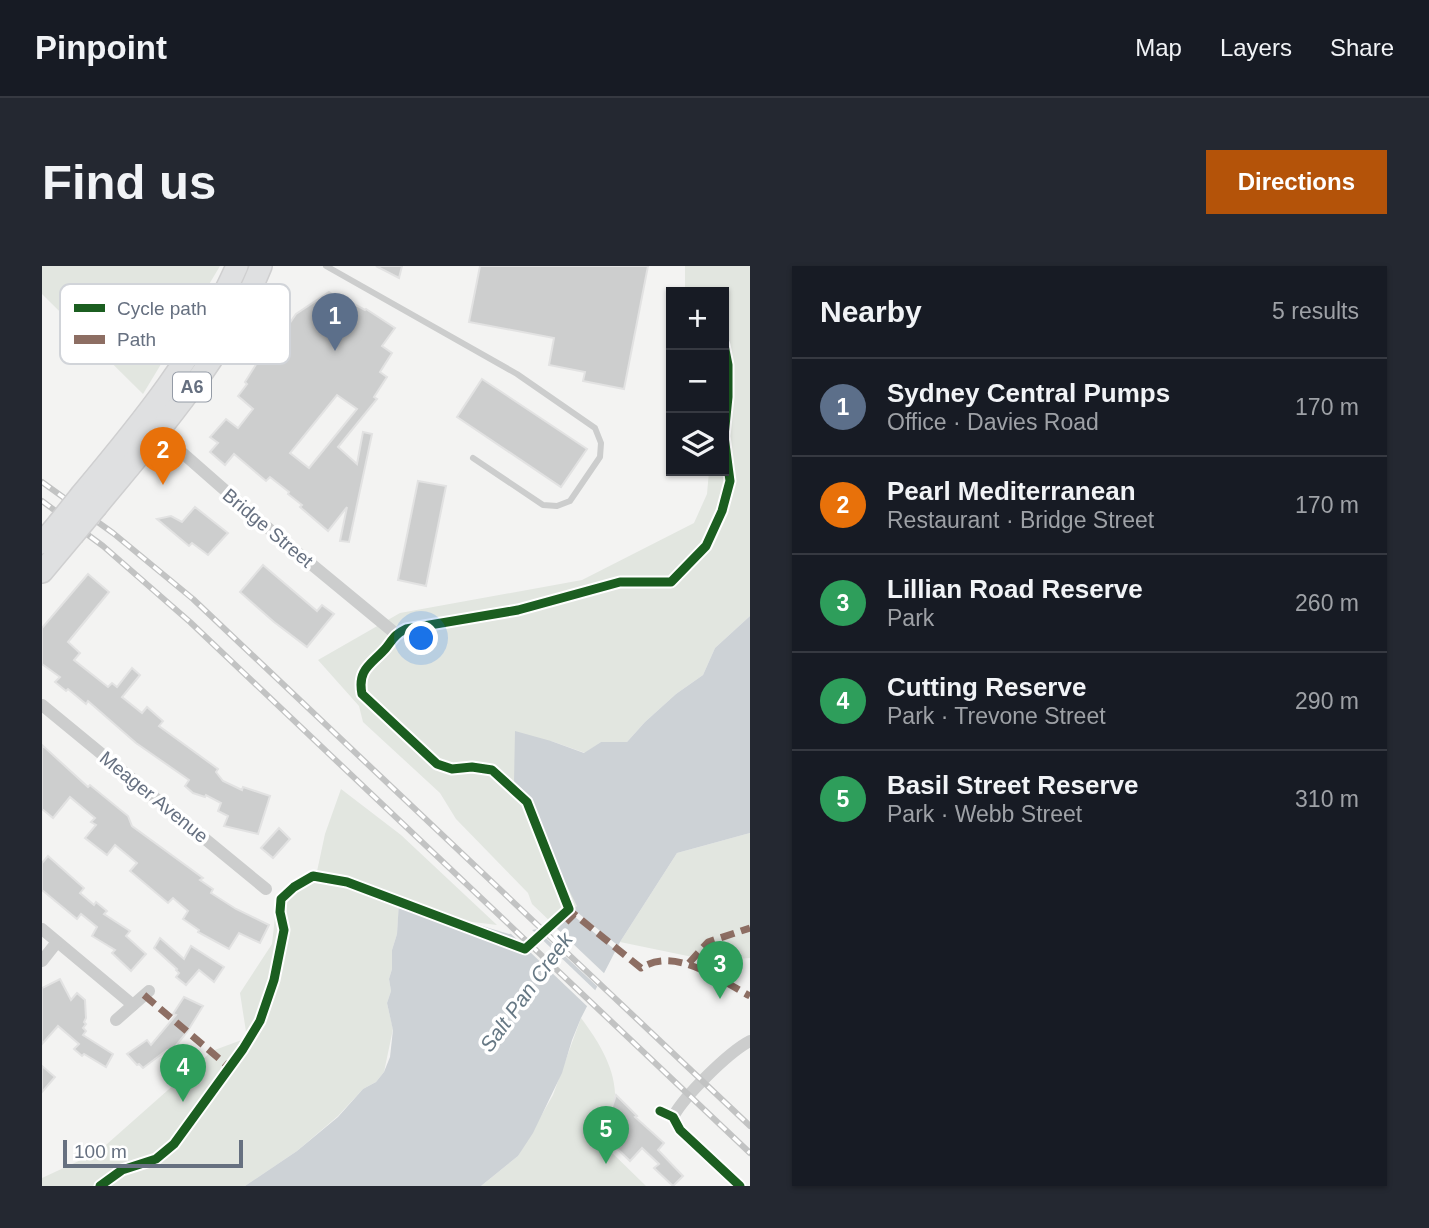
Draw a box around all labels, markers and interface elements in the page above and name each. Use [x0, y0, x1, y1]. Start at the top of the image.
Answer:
text: Pinpoint [35, 29, 167, 66]
text: Map [1135, 34, 1182, 61]
text: Layers [1220, 34, 1292, 61]
text: Share [1330, 34, 1394, 61]
button: Directions [1206, 150, 1387, 214]
text: Find us [42, 155, 216, 209]
legend [60, 284, 290, 364]
map controls [666, 287, 729, 476]
button: + [666, 287, 729, 350]
pin: 1 [312, 293, 358, 351]
text: Nearby [820, 295, 922, 328]
text: Cycle path [117, 298, 207, 319]
text: 5 results [1272, 298, 1359, 324]
text: Path [117, 329, 156, 350]
button: − [666, 350, 729, 413]
road number: A6 [173, 372, 211, 402]
text: Sydney Central Pumps [887, 378, 1170, 408]
text: 1 [837, 394, 849, 420]
text: 170 m [1295, 394, 1359, 420]
text: Office · Davies Road [887, 409, 1099, 435]
button: layers [666, 413, 729, 476]
pin: 2 [140, 427, 186, 485]
text: Pearl Mediterranean [887, 476, 1136, 506]
street label: Bridge Street [219, 484, 318, 572]
text: 2 [837, 492, 849, 518]
text: 170 m [1295, 492, 1359, 518]
text: Restaurant · Bridge Street [887, 507, 1154, 533]
text: Lillian Road Reserve [887, 574, 1143, 604]
text: 3 [837, 590, 849, 616]
text: 260 m [1295, 590, 1359, 616]
text: Park [887, 605, 934, 631]
your location [404, 621, 438, 655]
text: Cutting Reserve [887, 672, 1086, 702]
text: 4 [837, 688, 849, 714]
text: 290 m [1295, 688, 1359, 714]
text: Park · Trevone Street [887, 703, 1106, 729]
street label: Meager Avenue [96, 747, 212, 847]
text: Basil Street Reserve [887, 770, 1138, 800]
text: 5 [837, 786, 849, 812]
text: 310 m [1295, 786, 1359, 812]
text: Park · Webb Street [887, 801, 1082, 827]
water label: Salt Pan Creek [475, 927, 578, 1056]
pin: 3 [697, 941, 743, 999]
pin: 4 [160, 1044, 206, 1102]
pin: 5 [583, 1106, 629, 1164]
scale bar [63, 1137, 243, 1169]
text: 100 m [74, 1141, 127, 1162]

